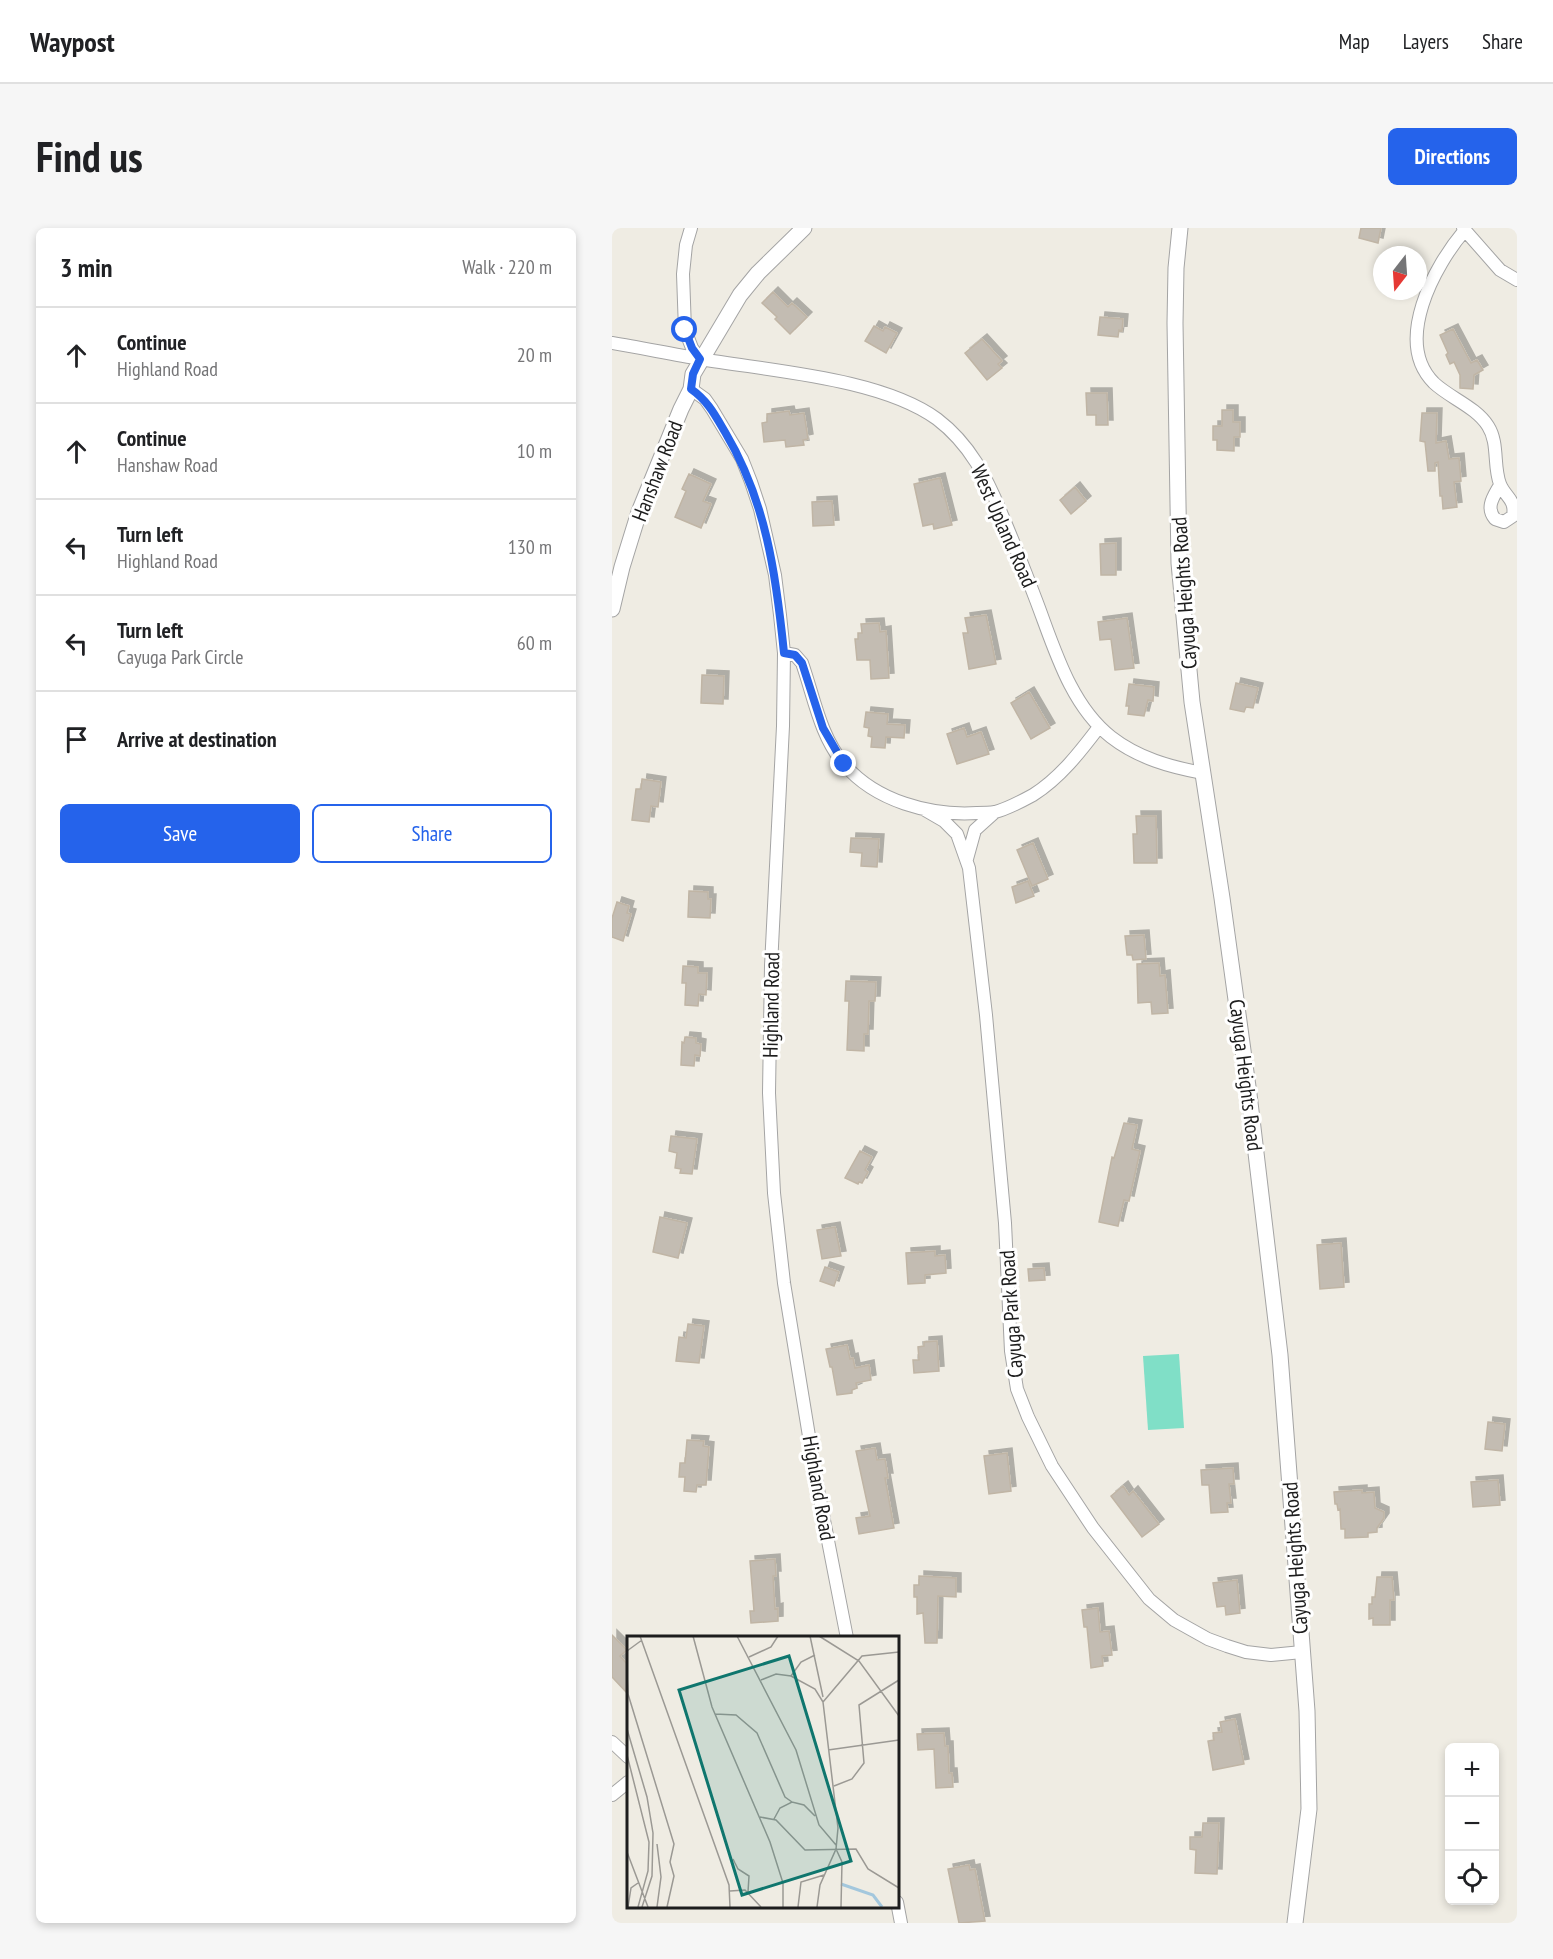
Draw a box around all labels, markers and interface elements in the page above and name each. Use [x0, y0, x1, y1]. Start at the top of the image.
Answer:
text: Waypost [30, 23, 115, 60]
text: Map [1339, 28, 1370, 55]
text: Layers [1403, 28, 1449, 55]
text: Share [1482, 28, 1523, 55]
button: Directions [1388, 128, 1517, 185]
text: Find us [36, 129, 143, 184]
north arrow [1373, 246, 1427, 300]
text: 3 min [60, 251, 113, 284]
text: Walk · 220 m [462, 254, 552, 280]
route start [671, 316, 697, 342]
text: Continue [117, 328, 187, 356]
icon: ahead [60, 339, 93, 372]
text: 20 m [517, 342, 552, 368]
text: Highland Road [117, 356, 218, 382]
street label: Hanshaw Road [625, 417, 689, 525]
text: Continue [117, 424, 187, 452]
icon: ahead [60, 435, 93, 468]
text: 10 m [517, 438, 552, 464]
text: Hanshaw Road [117, 452, 218, 478]
street label: West Upland Road [965, 461, 1043, 591]
street label: Cayuga Heights Road [1165, 516, 1203, 670]
text: Turn left [117, 520, 183, 548]
icon: left [60, 531, 93, 564]
text: 130 m [508, 534, 552, 560]
text: Highland Road [117, 548, 218, 574]
text: Turn left [117, 616, 183, 644]
icon: left [60, 627, 93, 660]
text: 60 m [517, 630, 552, 656]
text: Cayuga Park Circle [117, 644, 243, 670]
icon: arrive [60, 723, 93, 756]
text: Arrive at destination [117, 725, 277, 753]
route end [830, 750, 856, 776]
button: Save [60, 804, 300, 863]
button: Share [312, 804, 552, 863]
street label: Highland Road [757, 952, 785, 1058]
street label: Cayuga Heights Road [1223, 998, 1269, 1152]
street label: Cayuga Park Road [993, 1249, 1029, 1379]
street label: Highland Road [797, 1433, 841, 1543]
street label: Cayuga Heights Road [1276, 1481, 1314, 1635]
inset map [627, 1636, 898, 1908]
map controls [1445, 1743, 1499, 1905]
button: + [1445, 1743, 1499, 1797]
button: − [1445, 1797, 1499, 1851]
button: locate [1445, 1851, 1499, 1905]

